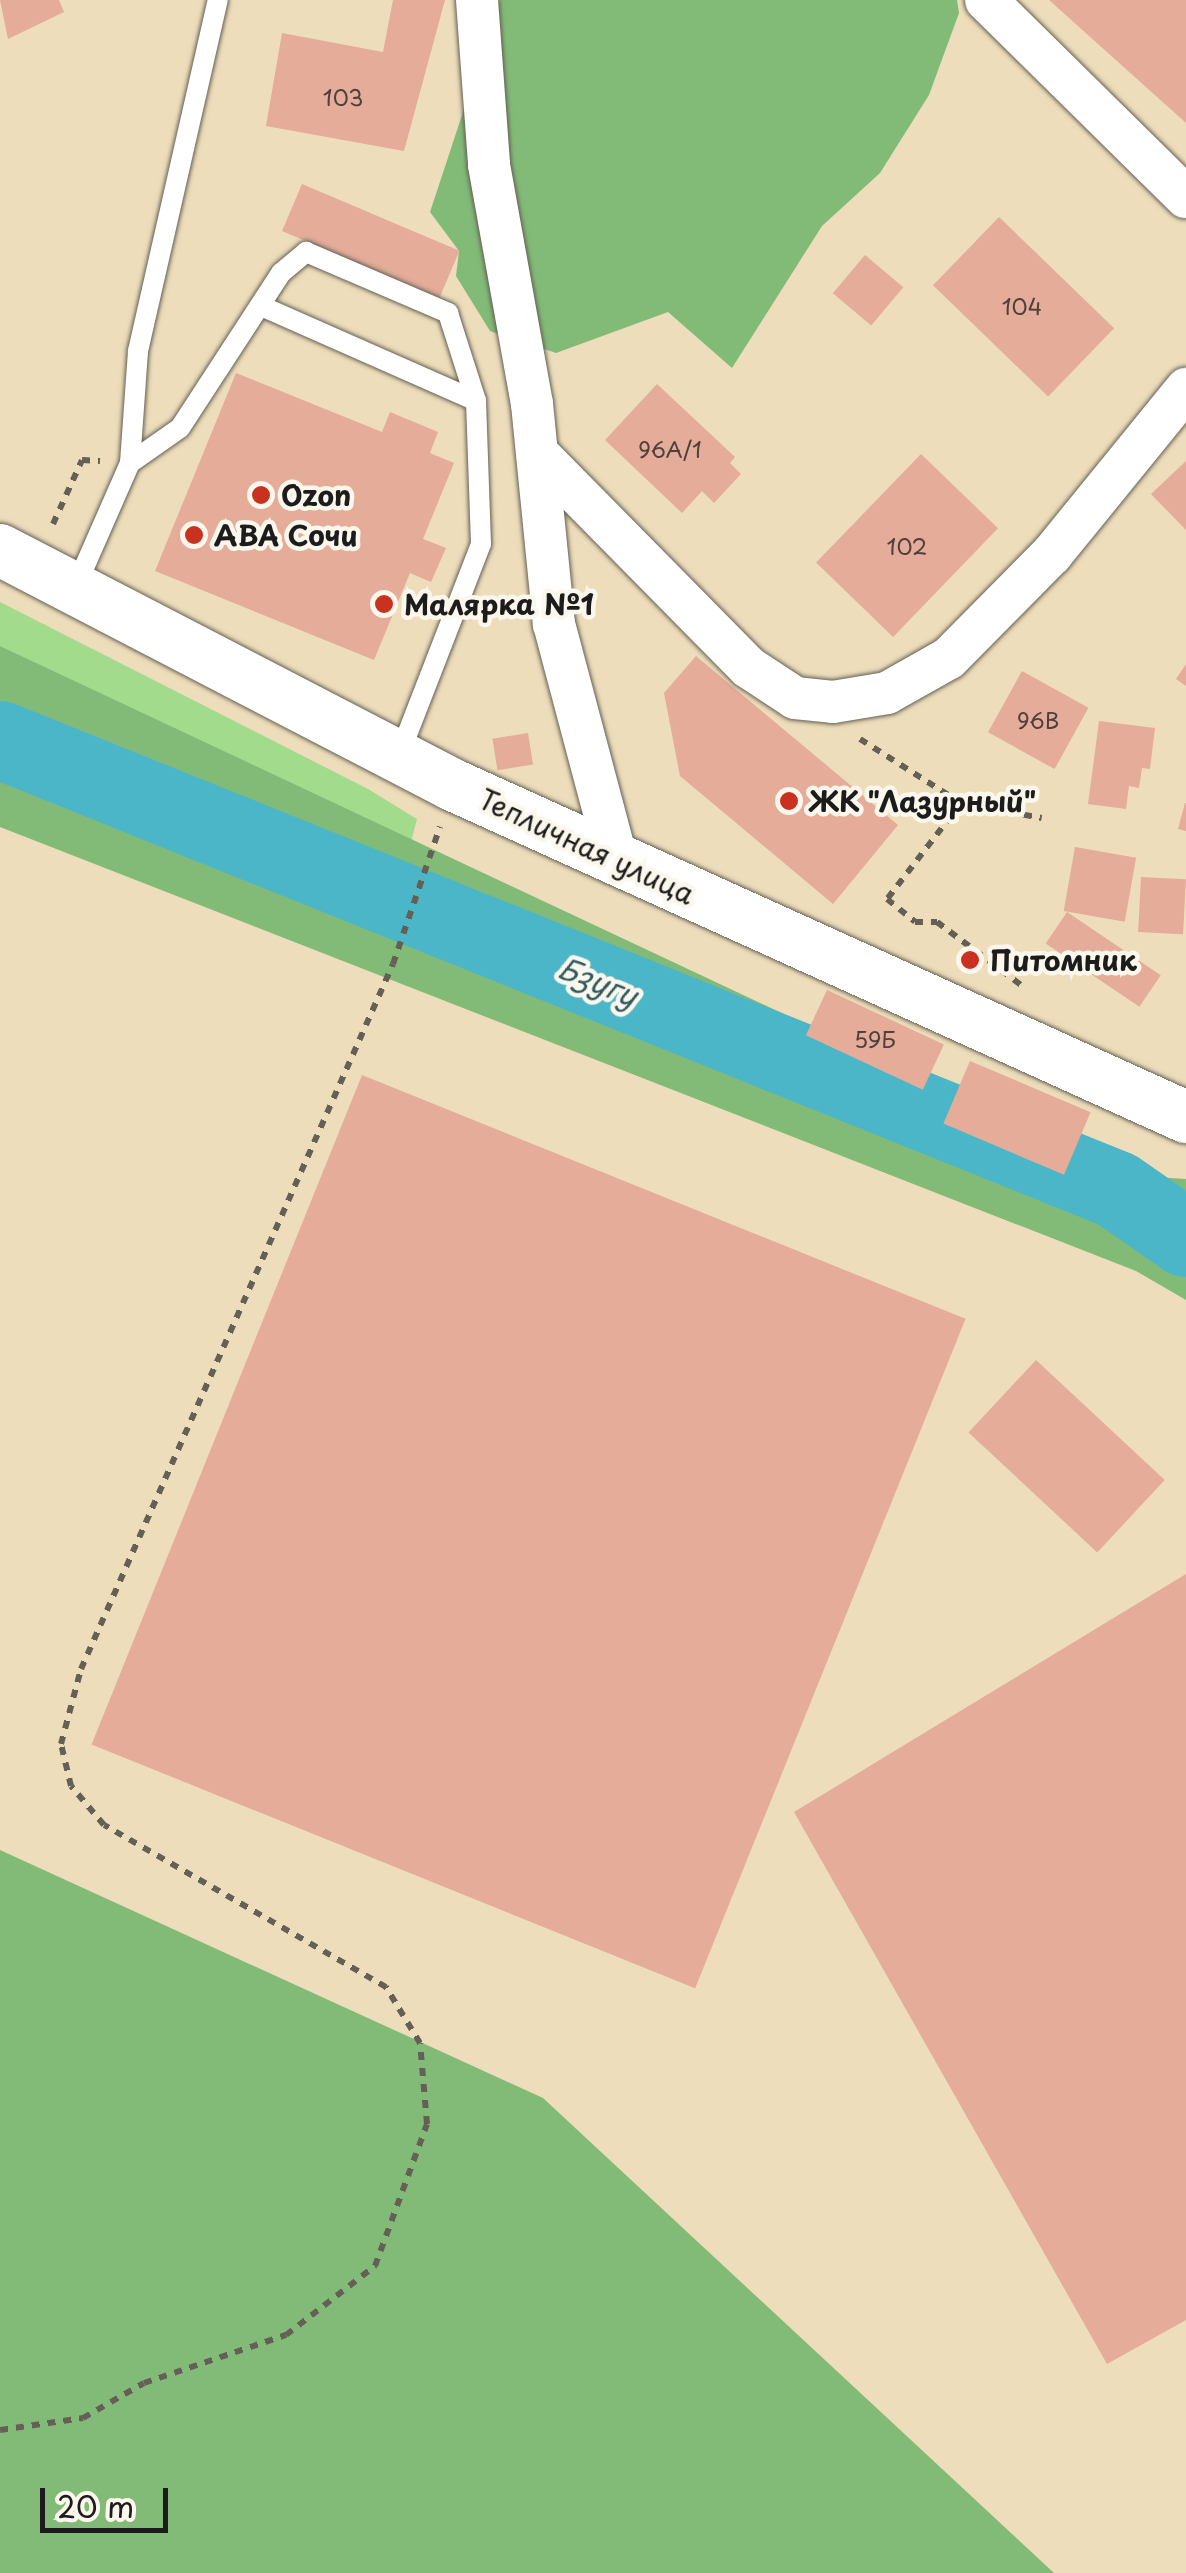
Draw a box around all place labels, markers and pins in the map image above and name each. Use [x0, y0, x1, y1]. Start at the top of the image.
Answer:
place label: Ozon [281, 478, 351, 512]
marker: Ozon [250, 484, 272, 506]
place label: АВА Сочи [214, 518, 356, 552]
marker: АВА Сочи [183, 524, 205, 546]
place label: Малярка №1 [404, 587, 594, 621]
marker: Малярка №1 [373, 593, 395, 615]
place label: ЖК "Лазурный" [809, 784, 1038, 818]
marker: ЖК "Лазурный" [778, 790, 800, 812]
place label: Питомник [990, 943, 1137, 977]
marker: Питомник [959, 949, 981, 971]

